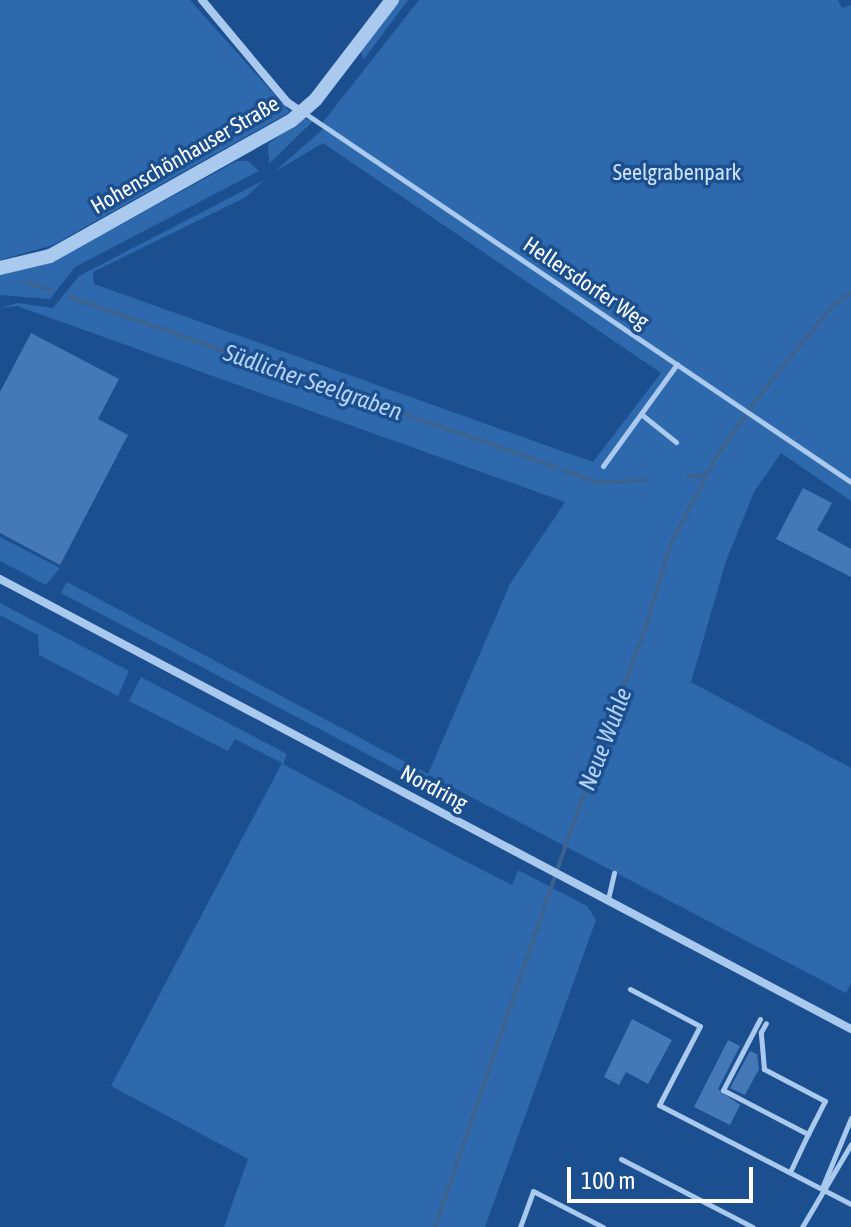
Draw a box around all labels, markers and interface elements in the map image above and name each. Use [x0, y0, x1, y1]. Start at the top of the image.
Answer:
street label: Hohenschönhauser Straße [86, 90, 284, 220]
park label: Seelgrabenpark [613, 160, 741, 186]
street label: Hellersdorfer Weg [518, 231, 654, 335]
water label: Südlicher Seelgraben [220, 338, 406, 426]
water label: Neue Wuhle [572, 683, 638, 795]
street label: Nordring [396, 759, 472, 817]
scale bar [571, 1151, 757, 1201]
text: 100 m [581, 1167, 635, 1194]

